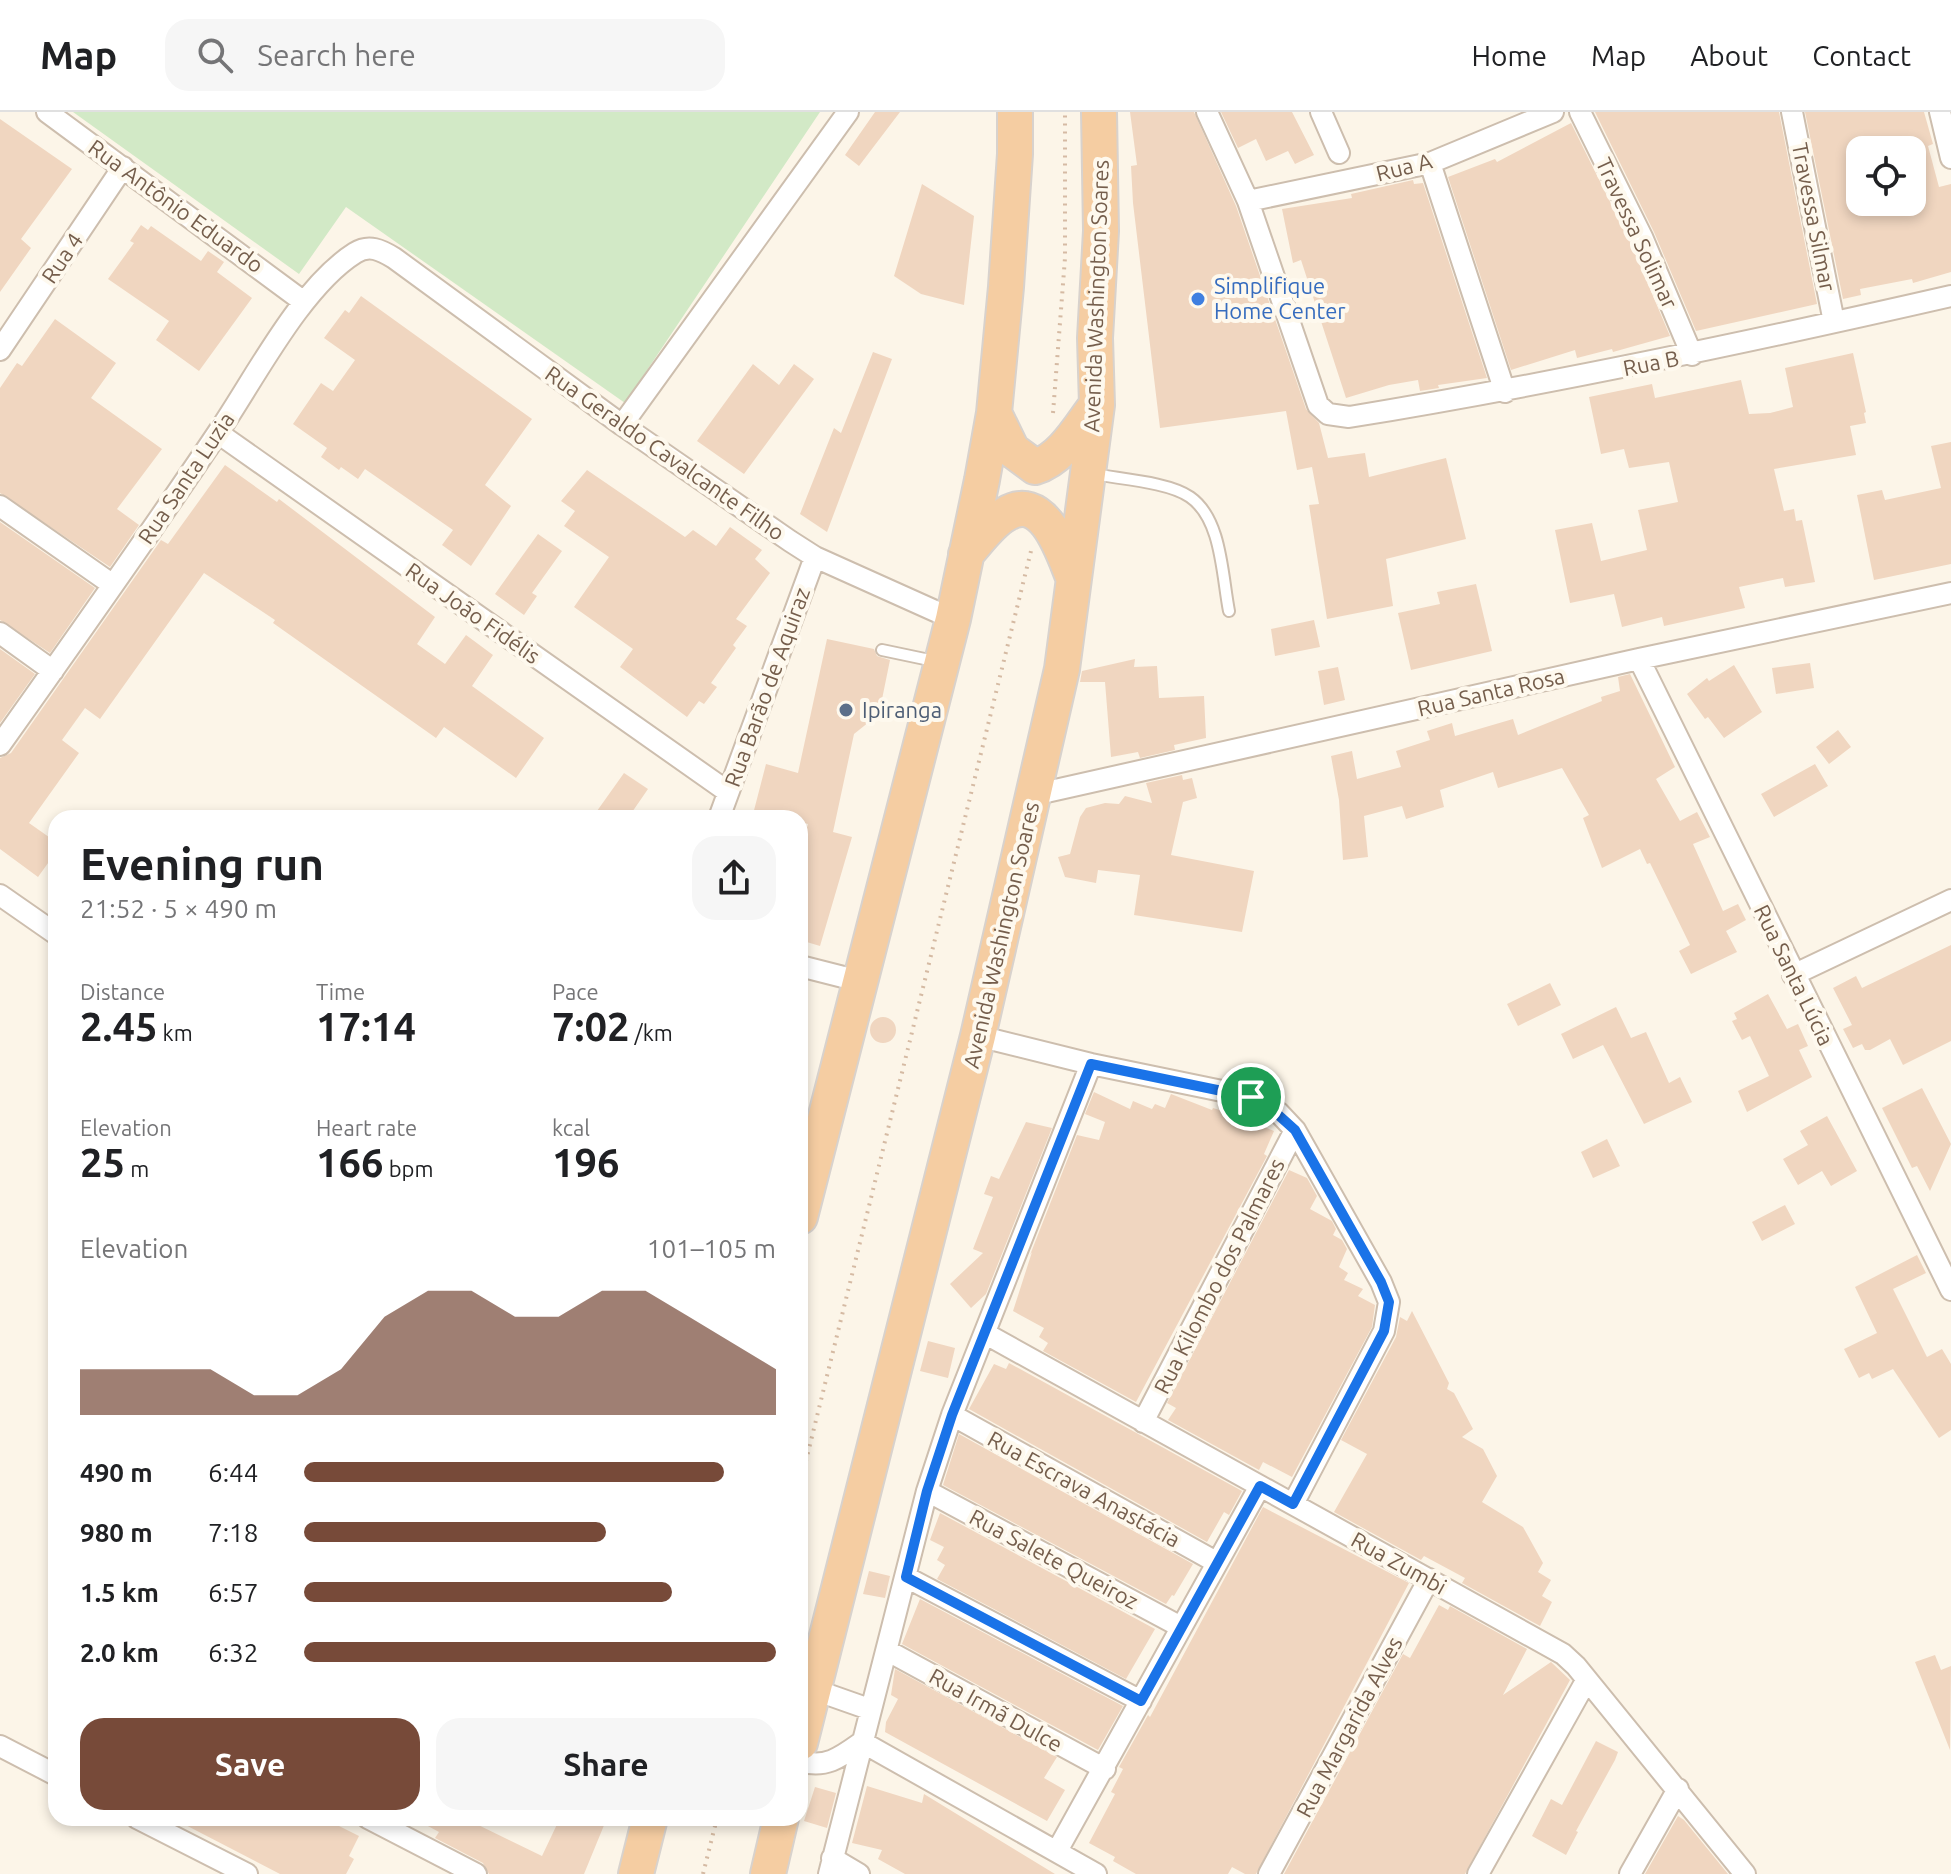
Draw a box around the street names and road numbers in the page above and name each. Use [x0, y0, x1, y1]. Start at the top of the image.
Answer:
street label: Rua Antônio Eduardo [84, 134, 268, 277]
street label: Travessa Silmar [1788, 141, 1841, 294]
street label: Rua A [1373, 147, 1435, 186]
street label: Travessa Solimar [1592, 153, 1684, 313]
street label: Avenida Washington Soares [1078, 159, 1113, 433]
street label: Rua 4 [36, 228, 87, 288]
street label: Rua B [1621, 345, 1681, 380]
street label: Rua Geraldo Cavalcante Filho [541, 360, 790, 545]
street label: Rua Santa Luzia [132, 407, 239, 548]
street label: Rua João Fidélis [401, 557, 545, 668]
street label: Rua Barão de Aquiraz [719, 584, 814, 790]
street label: Rua Santa Rosa [1415, 662, 1567, 721]
street label: Avenida Washington Soares [958, 799, 1043, 1071]
street label: Rua Santa Lúcia [1750, 900, 1839, 1049]
street label: Rua Kilombo dos Palmares [1148, 1154, 1289, 1398]
street label: Rua Escrava Anastácia [984, 1425, 1185, 1552]
street label: Rua Salete Queiroz [966, 1504, 1143, 1614]
street label: Rua Zumbi [1347, 1526, 1451, 1599]
street label: Rua Margarida Alves [1290, 1632, 1407, 1821]
street label: Rua Irmã Dulce [925, 1663, 1067, 1756]

